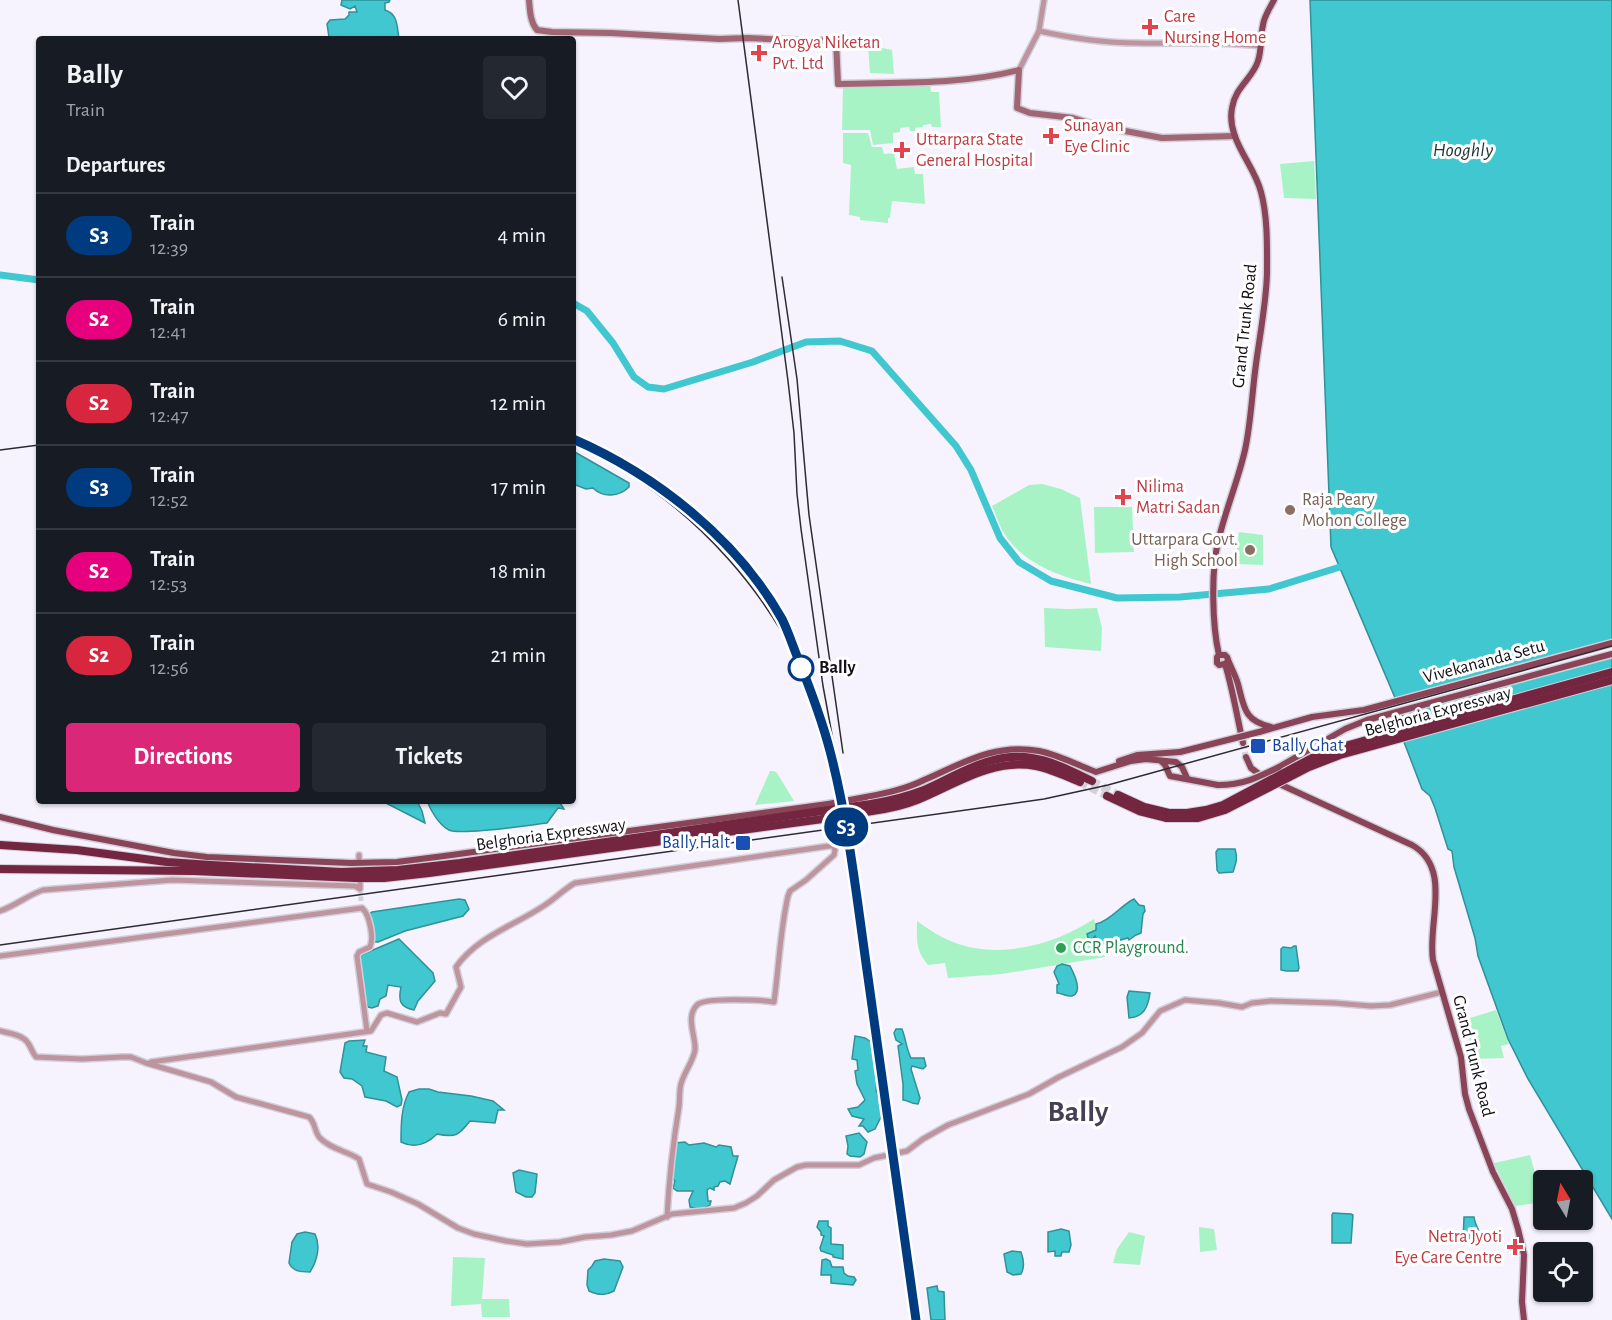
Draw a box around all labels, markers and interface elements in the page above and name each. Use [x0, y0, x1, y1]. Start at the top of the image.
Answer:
place label: Care Nursing Home [1164, 8, 1266, 47]
marker: Care Nursing Home [1141, 18, 1159, 36]
place label: Arogya Niketan Pvt. Ltd [772, 34, 880, 73]
marker: Arogya Niketan Pvt. Ltd [750, 44, 768, 62]
button: heart [483, 56, 546, 119]
text: Bally [66, 61, 123, 89]
text: Train [66, 100, 105, 120]
place label: Sunayan Eye Clinic [1064, 117, 1130, 156]
marker: Sunayan Eye Clinic [1042, 127, 1060, 145]
place label: Uttarpara State General Hospital [916, 131, 1033, 170]
water label: Hooghly [1433, 140, 1494, 160]
marker: Uttarpara State General Hospital [893, 141, 911, 159]
text: Departures [66, 154, 166, 176]
text: Train [150, 212, 195, 234]
text: 4 min [498, 224, 546, 246]
text: S3 [89, 225, 109, 246]
text: 12:39 [150, 238, 188, 258]
street label: Grand Trunk Road [1230, 263, 1260, 389]
text: Train [150, 296, 195, 318]
text: 6 min [498, 308, 546, 330]
text: S2 [89, 309, 109, 330]
text: 12:41 [150, 322, 187, 342]
text: Train [150, 380, 195, 402]
text: 12 min [491, 392, 546, 414]
text: S2 [89, 393, 109, 414]
text: 12:47 [150, 406, 189, 426]
text: Train [150, 464, 195, 486]
text: 17 min [491, 476, 546, 498]
text: S3 [89, 477, 109, 498]
place label: Nilima Matri Sadan [1136, 478, 1220, 517]
marker: Nilima Matri Sadan [1114, 488, 1132, 506]
text: 12:52 [150, 490, 188, 510]
place label: Raja Peary Mohon College [1302, 491, 1407, 530]
marker: Raja Peary Mohon College [1283, 503, 1297, 517]
place label: Uttarpara Govt. High School [1131, 531, 1238, 570]
marker: Uttarpara Govt. High School [1243, 543, 1257, 557]
text: Train [150, 548, 195, 570]
text: 18 min [490, 560, 546, 582]
text: S2 [89, 561, 109, 582]
text: 12:53 [150, 574, 187, 594]
text: Train [150, 632, 195, 654]
street label: Vivekananda Setu [1421, 637, 1547, 687]
text: 21 min [491, 644, 546, 666]
text: S2 [89, 645, 109, 666]
marker: Bally [788, 655, 814, 681]
text: 12:56 [150, 658, 188, 678]
place label: Bally [819, 659, 857, 677]
street label: Belghoria Expressway [1363, 684, 1514, 740]
button: Directions [66, 723, 300, 792]
button: Tickets [312, 723, 546, 792]
marker: Bally Ghat [1249, 737, 1267, 755]
place label: Bally Ghat [1272, 737, 1344, 755]
line badge: S3 [819, 808, 873, 846]
street label: Belghoria Expressway [475, 816, 627, 854]
text: S3 [836, 817, 856, 838]
place label: Bally Halt [662, 834, 730, 852]
marker: Bally Halt [734, 834, 752, 852]
place label: CCR Playground. [1073, 939, 1189, 957]
marker: CCR Playground. [1054, 941, 1068, 955]
street label: Grand Trunk Road [1449, 993, 1497, 1119]
district label: Bally [1048, 1097, 1109, 1127]
north arrow [1533, 1170, 1593, 1230]
map controls [1533, 1170, 1593, 1302]
place label: Netra Jyoti Eye Care Centre [1394, 1228, 1502, 1267]
marker: Netra Jyoti Eye Care Centre [1506, 1238, 1524, 1256]
button: locate [1533, 1242, 1593, 1302]

